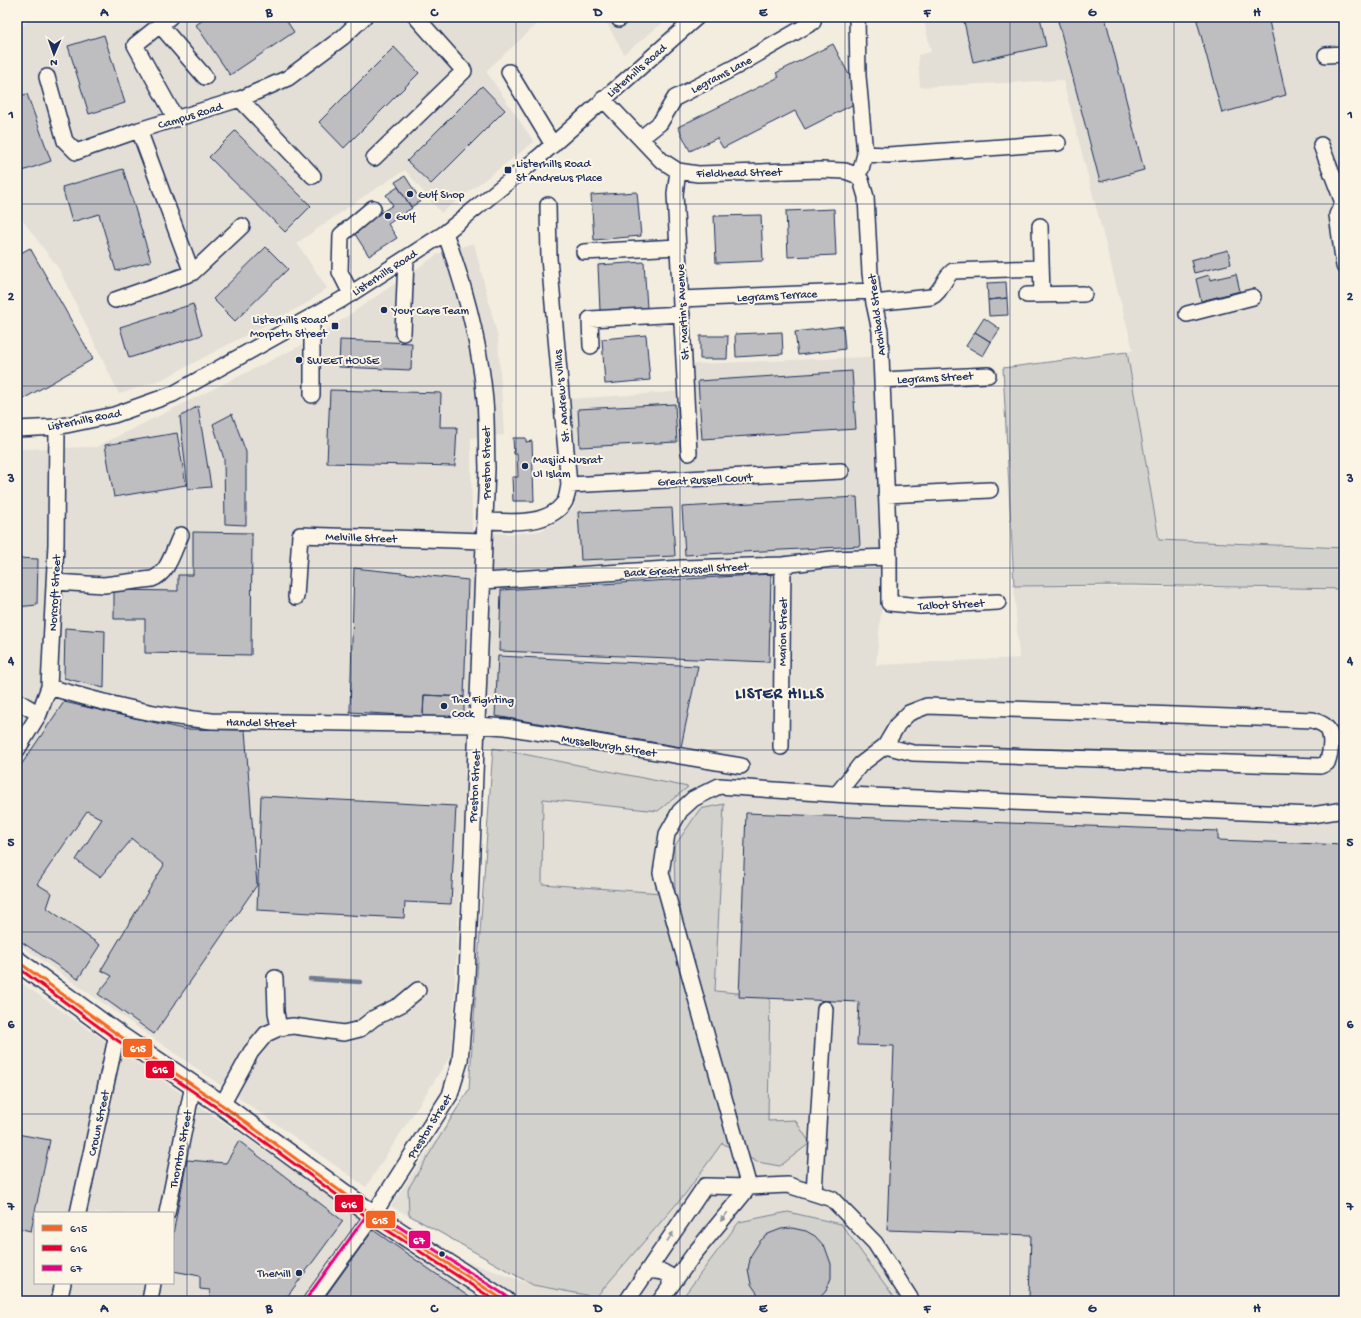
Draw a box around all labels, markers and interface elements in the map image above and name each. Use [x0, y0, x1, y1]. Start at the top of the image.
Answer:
text: A [99, 6, 109, 21]
text: B [265, 6, 274, 21]
text: C [429, 6, 439, 21]
text: D [593, 6, 603, 21]
text: E [759, 6, 768, 21]
text: F [923, 6, 932, 21]
text: G [1088, 6, 1097, 21]
text: H [1253, 6, 1261, 21]
north arrow [34, 34, 74, 74]
street label: Listerhills Road [605, 41, 671, 101]
street label: Legrams Lane [689, 53, 756, 98]
text: N [50, 56, 58, 68]
street label: Campus Road [157, 100, 225, 133]
text: 1 [7, 108, 14, 123]
text: 1 [1346, 108, 1353, 123]
place label: Listerhills Road St Andrews Place [516, 158, 603, 186]
marker: Listerhills Road St Andrews Place [503, 165, 513, 175]
street label: Fieldhead Street [695, 166, 783, 182]
marker: Gulf Shop [405, 189, 415, 199]
place label: Gulf Shop [418, 189, 465, 203]
marker: Gulf [383, 211, 393, 221]
place label: Gulf [396, 211, 417, 225]
street label: Listerhills Road [350, 247, 421, 300]
street label: St. Martin's Avenue [674, 263, 693, 360]
street label: Archibald Street [866, 272, 890, 356]
street label: Legrams Terrace [737, 288, 818, 306]
text: 2 [8, 290, 15, 305]
text: 2 [1347, 290, 1354, 305]
marker: Your Care Team [379, 305, 389, 315]
place label: Your Care Team [391, 305, 469, 319]
place label: Listerhills Road Morpeth Street [250, 314, 328, 342]
marker: Listerhills Road Morpeth Street [330, 321, 340, 331]
street label: St. Andrew's Villas [552, 349, 574, 443]
marker: SWEET HOUSE [294, 355, 304, 365]
place label: SWEET HOUSE [307, 355, 380, 369]
street label: Legrams Street [897, 370, 975, 388]
street label: Listerhills Road [46, 407, 123, 435]
street label: Preston Street [481, 425, 495, 501]
place label: Masjid Nusrat Ul Islam [533, 454, 603, 482]
marker: Masjid Nusrat Ul Islam [520, 461, 530, 471]
street label: Great Russell Court [657, 471, 754, 490]
text: 3 [7, 472, 15, 487]
text: 3 [1346, 472, 1354, 487]
street label: Melville Street [325, 531, 398, 547]
street label: Norcroft Street [47, 554, 65, 632]
street label: Back Great Russell Street [623, 561, 750, 581]
street label: Marion Street [776, 597, 792, 666]
street label: Talbot Street [917, 597, 986, 615]
text: 4 [7, 654, 15, 669]
text: 4 [1346, 654, 1354, 669]
district label: LISTER HILLS [735, 686, 825, 705]
place label: The Fighting Cock [451, 694, 514, 722]
marker: The Fighting Cock [439, 701, 449, 711]
street label: Handel Street [226, 716, 297, 732]
street label: Musselburgh Street [560, 733, 658, 762]
street label: Preston Street [467, 748, 485, 824]
text: 5 [8, 836, 15, 851]
text: 5 [1347, 836, 1354, 851]
text: 6 [8, 1018, 15, 1033]
text: 6 [1347, 1018, 1354, 1033]
line badge: 615 [122, 1038, 153, 1058]
text: 615 [130, 1044, 146, 1056]
line badge: 616 [145, 1060, 175, 1079]
text: 616 [152, 1065, 168, 1077]
street label: Crown Street [86, 1088, 114, 1158]
street label: Preston Street [405, 1091, 457, 1163]
street label: Thornton Street [167, 1108, 197, 1190]
line badge: 616 [334, 1194, 364, 1213]
text: 7 [7, 1200, 16, 1215]
text: 616 [341, 1200, 357, 1212]
text: 7 [1346, 1200, 1355, 1215]
line badge: 615 [365, 1210, 396, 1229]
legend [34, 1212, 174, 1284]
one-way arrow [720, 1212, 729, 1223]
text: 615 [372, 1216, 388, 1228]
text: 615 [70, 1223, 87, 1237]
line badge: 67 [408, 1230, 431, 1249]
one-way arrow [666, 1231, 673, 1243]
text: 67 [413, 1236, 426, 1248]
text: 616 [70, 1243, 88, 1257]
unlabelled marker [437, 1249, 447, 1259]
text: 67 [70, 1263, 83, 1277]
place label: TheMill [257, 1268, 291, 1282]
marker: TheMill [294, 1268, 304, 1278]
text: A [99, 1302, 109, 1317]
text: B [265, 1302, 274, 1317]
text: C [429, 1302, 439, 1317]
text: D [593, 1302, 603, 1317]
text: E [759, 1302, 768, 1317]
text: F [923, 1302, 932, 1317]
text: G [1088, 1302, 1097, 1317]
text: H [1253, 1302, 1261, 1317]

